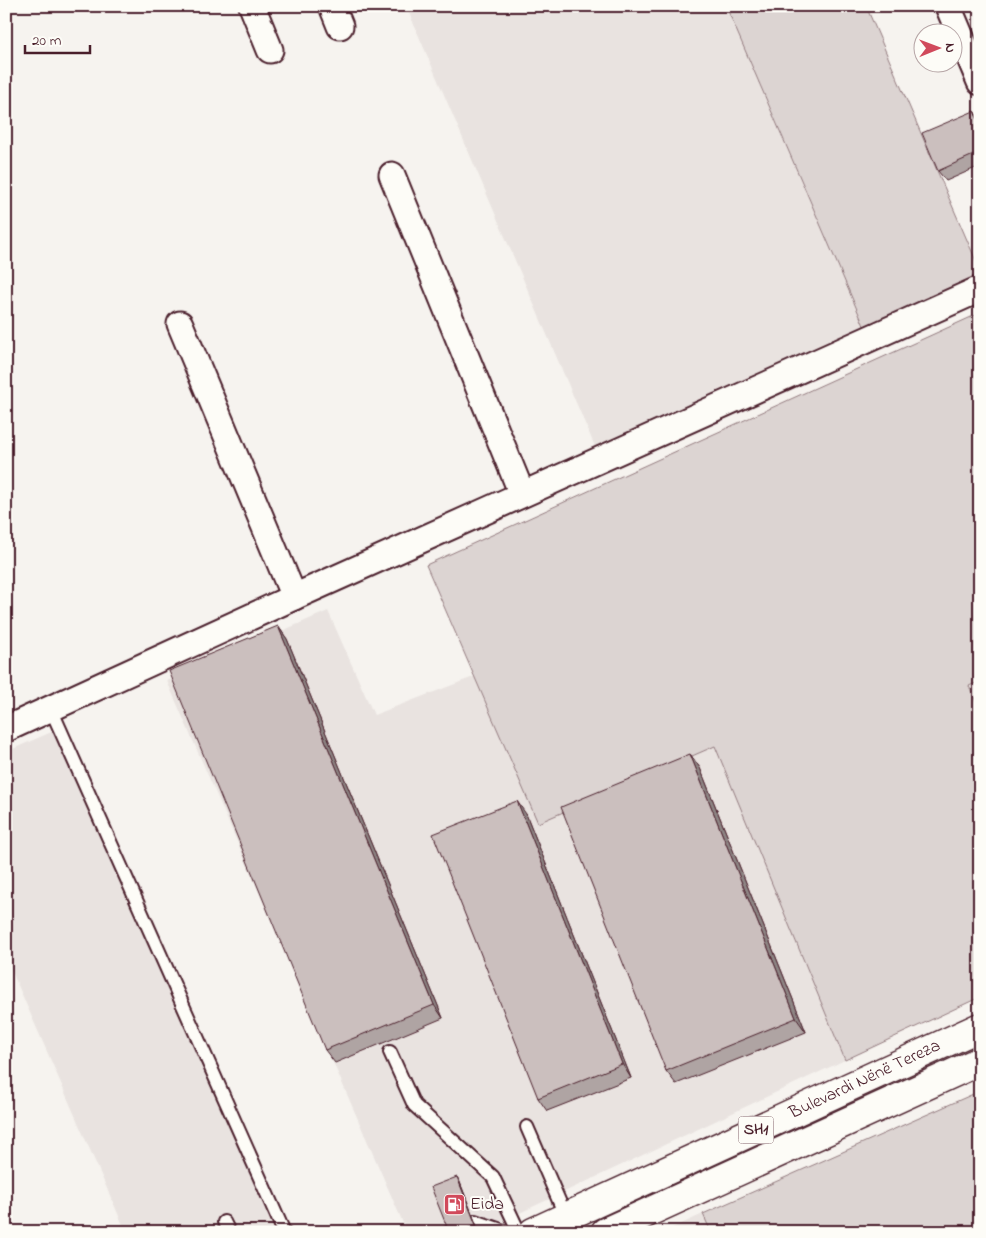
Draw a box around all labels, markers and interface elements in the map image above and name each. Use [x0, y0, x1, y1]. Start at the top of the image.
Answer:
scale bar [25, 22, 90, 54]
north arrow [914, 22, 964, 72]
text: 20 m [32, 30, 62, 52]
text: N [939, 43, 960, 53]
street label: Bulevardi Nënë Tereza [784, 1033, 945, 1127]
road number: SH1 [738, 1116, 774, 1144]
place label: Eida [470, 1192, 504, 1218]
fuel station icon: Eida [442, 1193, 466, 1217]

